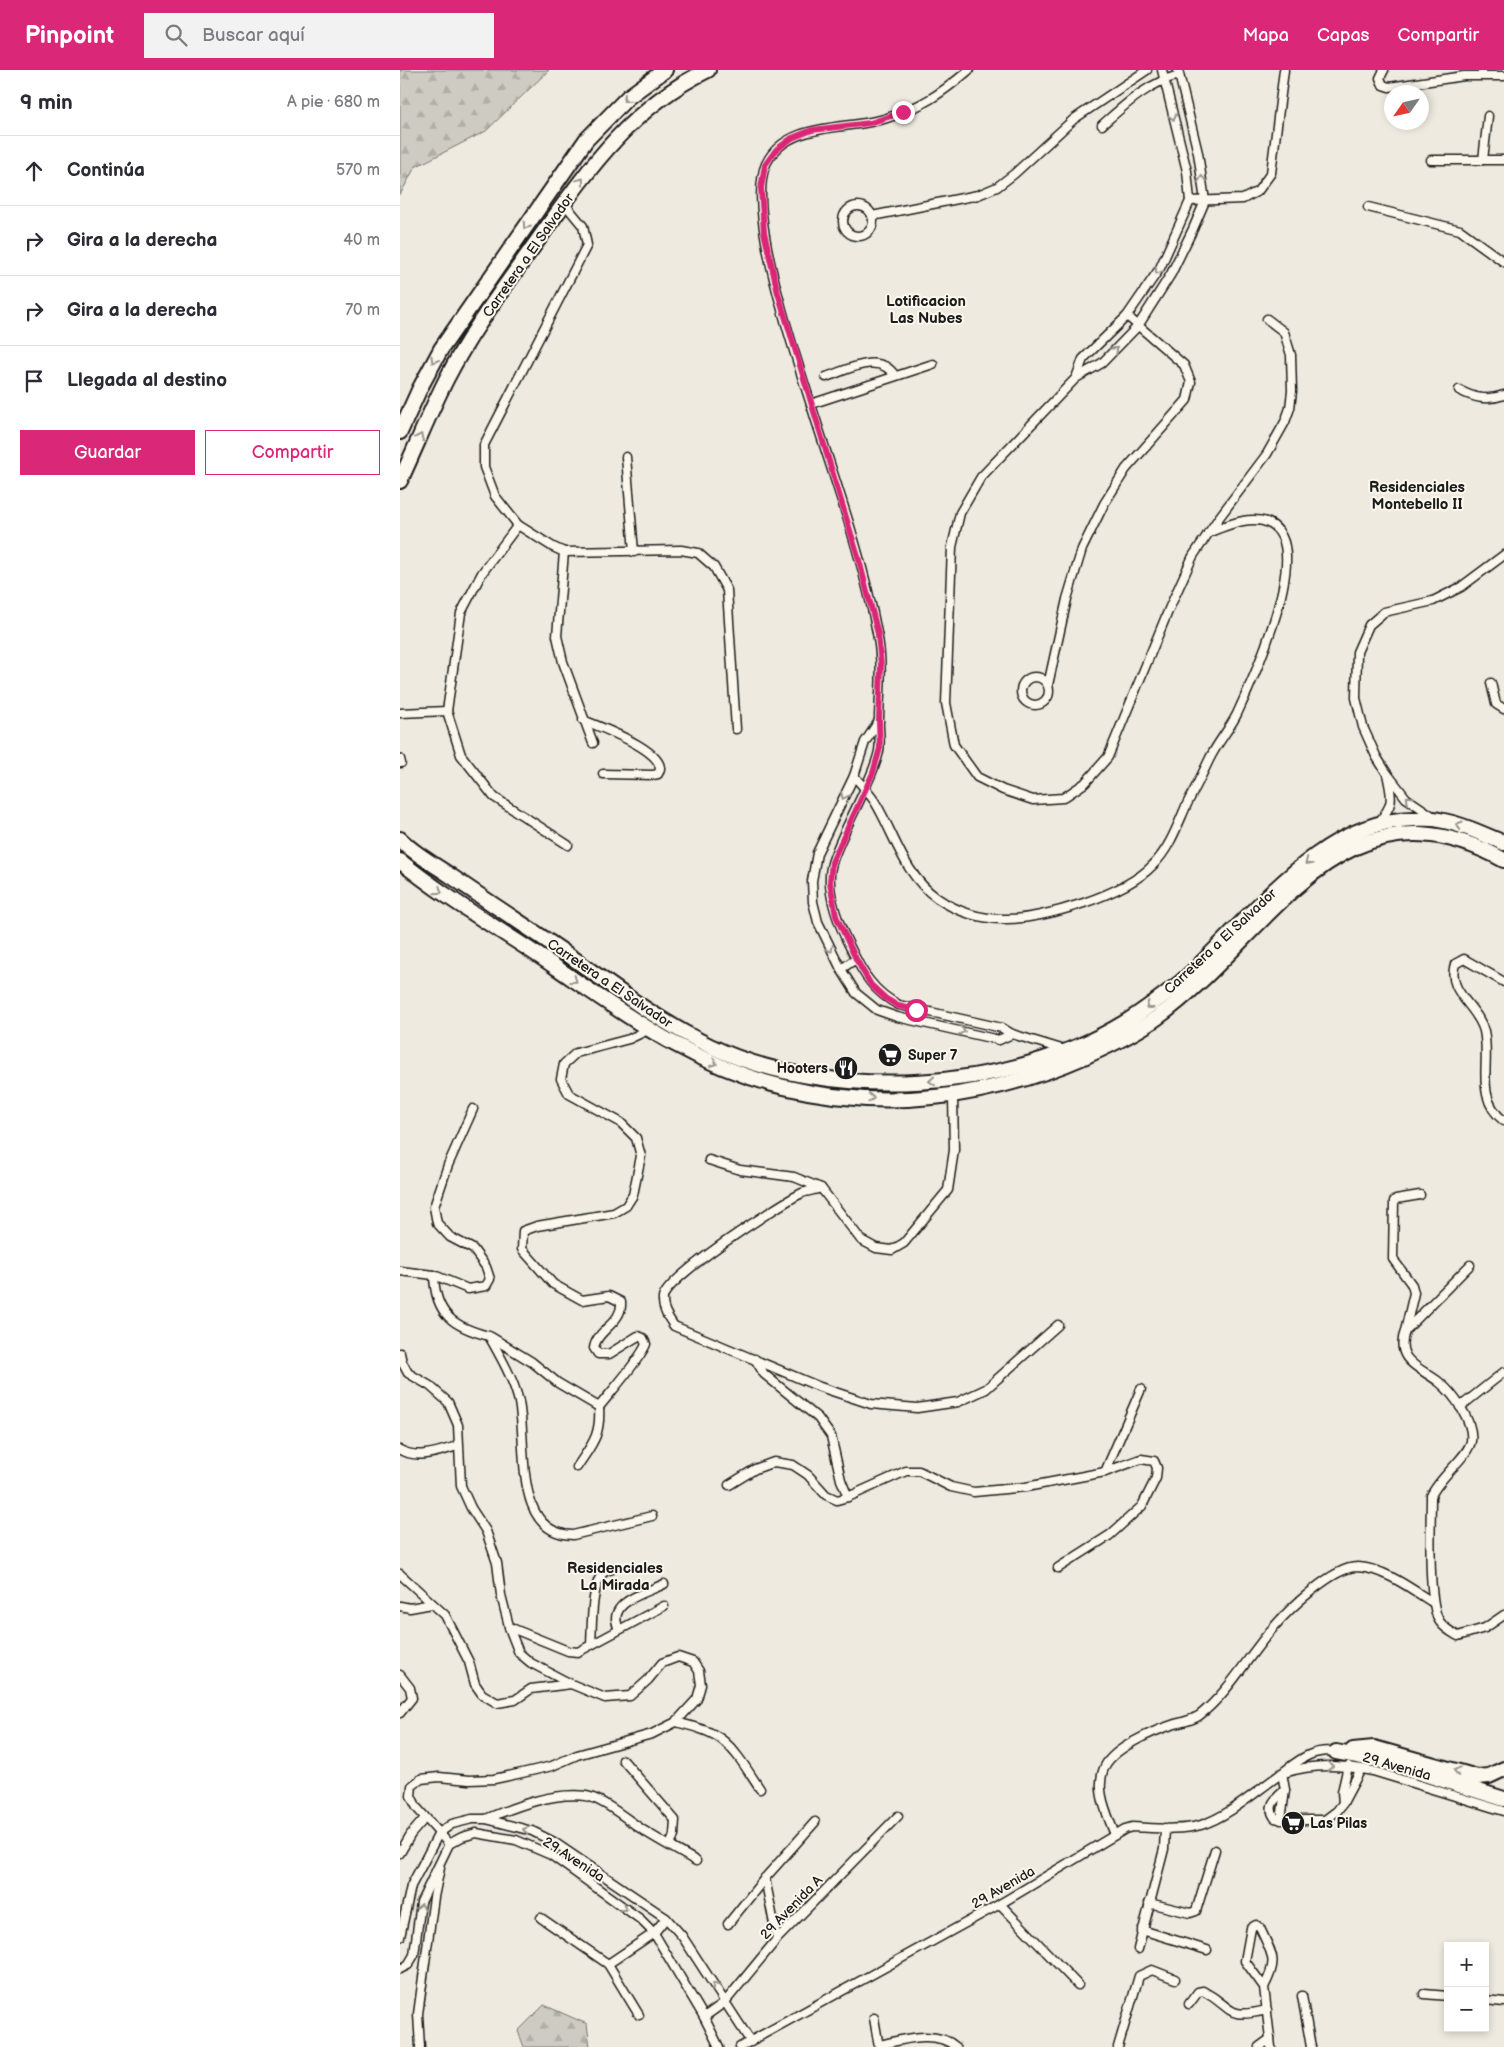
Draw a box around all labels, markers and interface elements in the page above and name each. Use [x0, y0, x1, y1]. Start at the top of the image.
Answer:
search box [144, 13, 494, 58]
text: Pinpoint [25, 21, 114, 50]
icon: search [162, 21, 190, 49]
text: Buscar aquí [202, 24, 305, 47]
text: Mapa [1243, 25, 1289, 46]
text: Capas [1317, 25, 1370, 46]
text: Compartir [1398, 25, 1479, 46]
north arrow [1384, 85, 1429, 130]
text: 9 min [20, 90, 73, 115]
text: A pie · 680 m [287, 93, 380, 112]
one-way arrow [623, 93, 632, 102]
route end [892, 101, 915, 124]
one-way arrow [1168, 113, 1178, 121]
icon: ahead [20, 157, 48, 185]
text: Continúa [67, 159, 145, 182]
text: 570 m [336, 161, 380, 180]
one-way arrow [1197, 174, 1208, 182]
one-way arrow [575, 178, 583, 187]
street label: Carretera a El Salvador [479, 189, 578, 320]
one-way arrow [523, 220, 532, 230]
icon: right [20, 227, 48, 255]
text: Gira a la derecha [67, 229, 217, 252]
text: 40 m [343, 231, 380, 250]
one-way arrow [1154, 266, 1164, 275]
district label: Lotificacion Las Nubes [886, 292, 966, 328]
icon: right [20, 297, 48, 325]
text: Gira a la derecha [67, 299, 217, 322]
text: 70 m [345, 301, 380, 320]
one-way arrow [1109, 347, 1118, 356]
one-way arrow [431, 355, 441, 364]
icon: arrive [20, 367, 48, 395]
text: Llegada al destino [67, 369, 227, 392]
button: Guardar [20, 430, 195, 475]
button: Compartir [205, 430, 380, 475]
one-way arrow [414, 433, 424, 442]
district label: Residenciales Montebello II [1369, 478, 1465, 514]
one-way arrow [840, 791, 851, 800]
one-way arrow [1405, 796, 1414, 805]
one-way arrow [1455, 821, 1463, 831]
one-way arrow [1305, 856, 1314, 864]
one-way arrow [434, 884, 443, 894]
street label: Carretera a El Salvador [1161, 884, 1281, 998]
street label: Carretera a El Salvador [544, 935, 676, 1032]
one-way arrow [824, 944, 834, 953]
one-way arrow [568, 975, 577, 983]
route start [905, 999, 928, 1022]
one-way arrow [1145, 1000, 1154, 1009]
one-way arrow [957, 1025, 966, 1036]
supermarket icon: Super 7 [877, 1042, 903, 1068]
place label: Super 7 [908, 1047, 958, 1064]
restaurant icon: Hooters [833, 1055, 859, 1081]
one-way arrow [709, 1057, 718, 1068]
place label: Hooters [777, 1060, 828, 1077]
one-way arrow [927, 1075, 935, 1086]
one-way arrow [868, 1093, 876, 1104]
district label: Residenciales La Mirada [567, 1559, 663, 1595]
street label: 29 Avenida [1361, 1749, 1433, 1784]
one-way arrow [1326, 1760, 1334, 1771]
one-way arrow [1454, 1767, 1462, 1777]
supermarket icon: Las Pilas [1280, 1810, 1306, 1836]
place label: Las Pilas [1310, 1815, 1367, 1832]
one-way arrow [523, 1825, 531, 1835]
street label: 29 Avenida [540, 1833, 608, 1886]
street label: 29 Avenida [969, 1862, 1038, 1912]
street label: 29 Avenida A [757, 1871, 826, 1943]
one-way arrow [618, 1902, 627, 1910]
one-way arrow [415, 1903, 425, 1912]
map controls [1444, 1942, 1489, 2032]
button: + [1444, 1942, 1489, 1987]
one-way arrow [712, 1983, 721, 1992]
button: − [1444, 1987, 1489, 2032]

